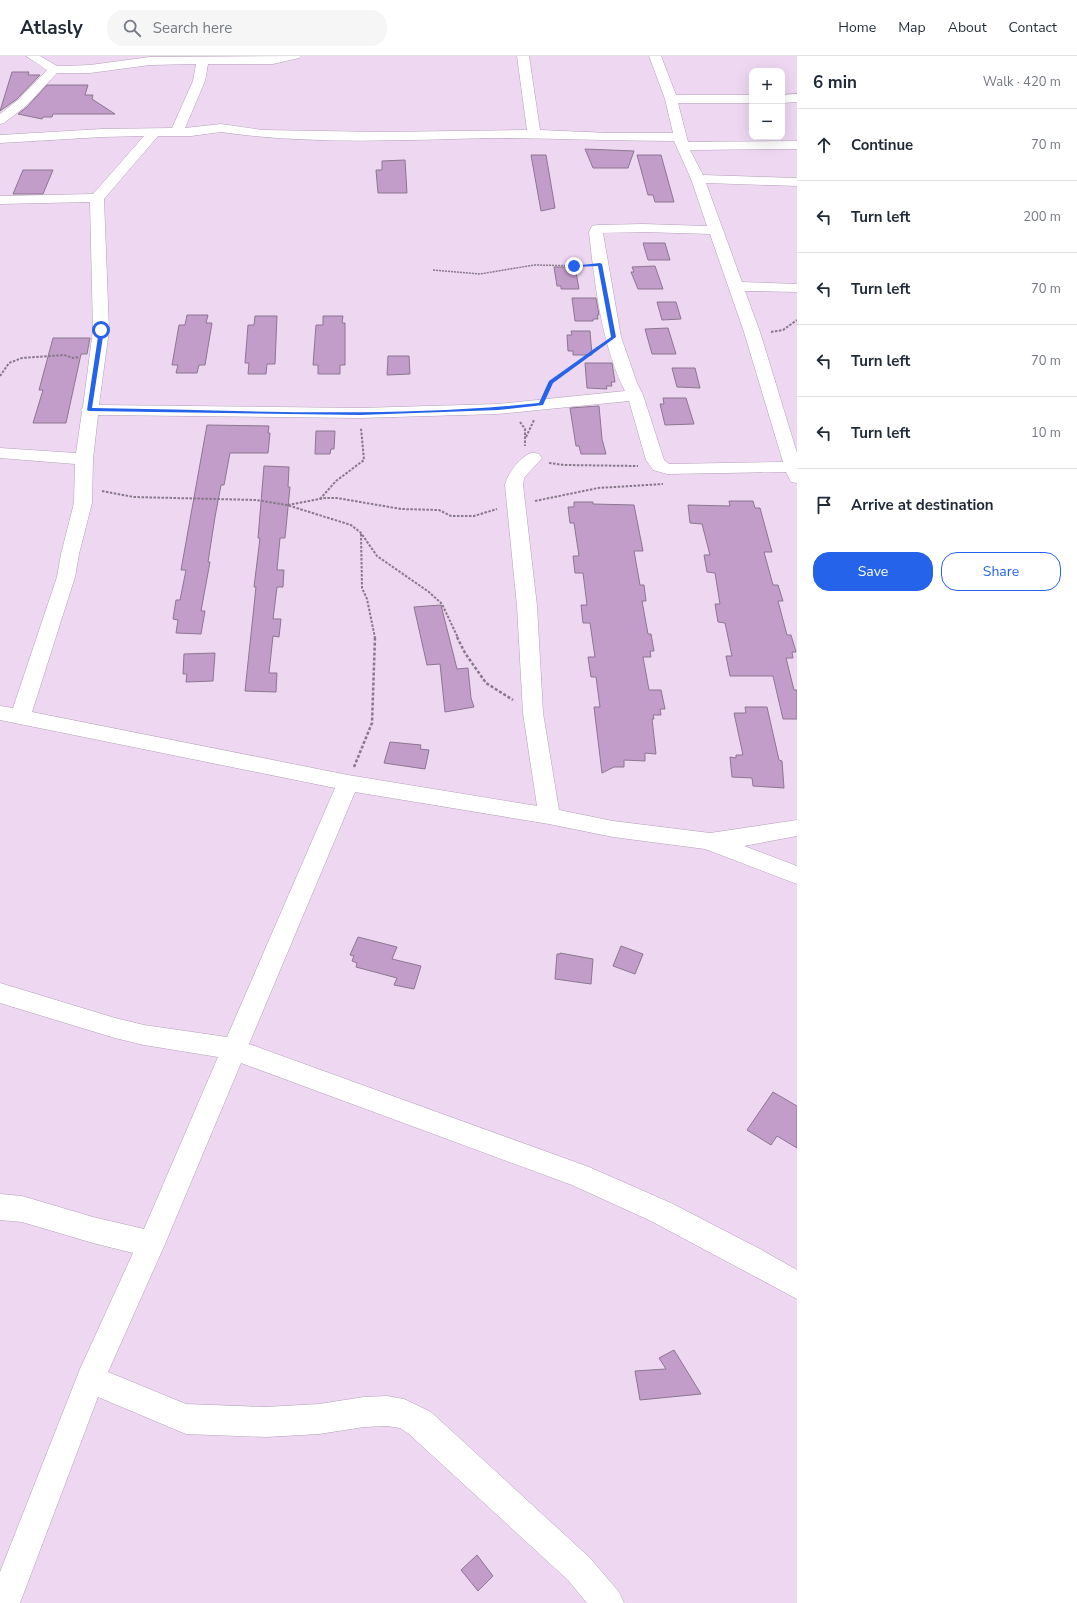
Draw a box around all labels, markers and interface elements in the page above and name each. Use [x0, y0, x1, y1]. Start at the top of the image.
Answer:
search box [107, 10, 387, 46]
text: Atlasly [20, 15, 83, 41]
icon: search [121, 17, 143, 39]
text: Search here [153, 18, 232, 38]
text: Home [838, 18, 876, 37]
text: Map [898, 18, 926, 37]
text: About [948, 18, 987, 37]
text: Contact [1009, 18, 1057, 37]
map controls [749, 68, 785, 140]
button: + [749, 68, 785, 104]
text: 6 min [813, 71, 857, 94]
text: Walk · 420 m [983, 73, 1061, 91]
button: − [749, 104, 785, 140]
icon: ahead [813, 134, 835, 156]
text: Continue [851, 135, 913, 155]
text: 70 m [1031, 136, 1061, 154]
icon: left [813, 206, 835, 228]
text: Turn left [851, 207, 910, 227]
text: 200 m [1023, 208, 1061, 226]
route end [565, 257, 583, 275]
icon: left [813, 278, 835, 300]
text: Turn left [851, 279, 910, 299]
text: 70 m [1031, 280, 1061, 298]
route start [92, 321, 110, 339]
icon: left [813, 350, 835, 372]
text: Turn left [851, 351, 910, 371]
text: 70 m [1031, 352, 1061, 370]
icon: left [813, 422, 835, 444]
text: Turn left [851, 423, 910, 443]
text: 10 m [1031, 424, 1061, 442]
icon: arrive [813, 494, 835, 516]
text: Arrive at destination [851, 495, 994, 515]
button: Save [813, 552, 933, 591]
button: Share [941, 552, 1061, 591]

